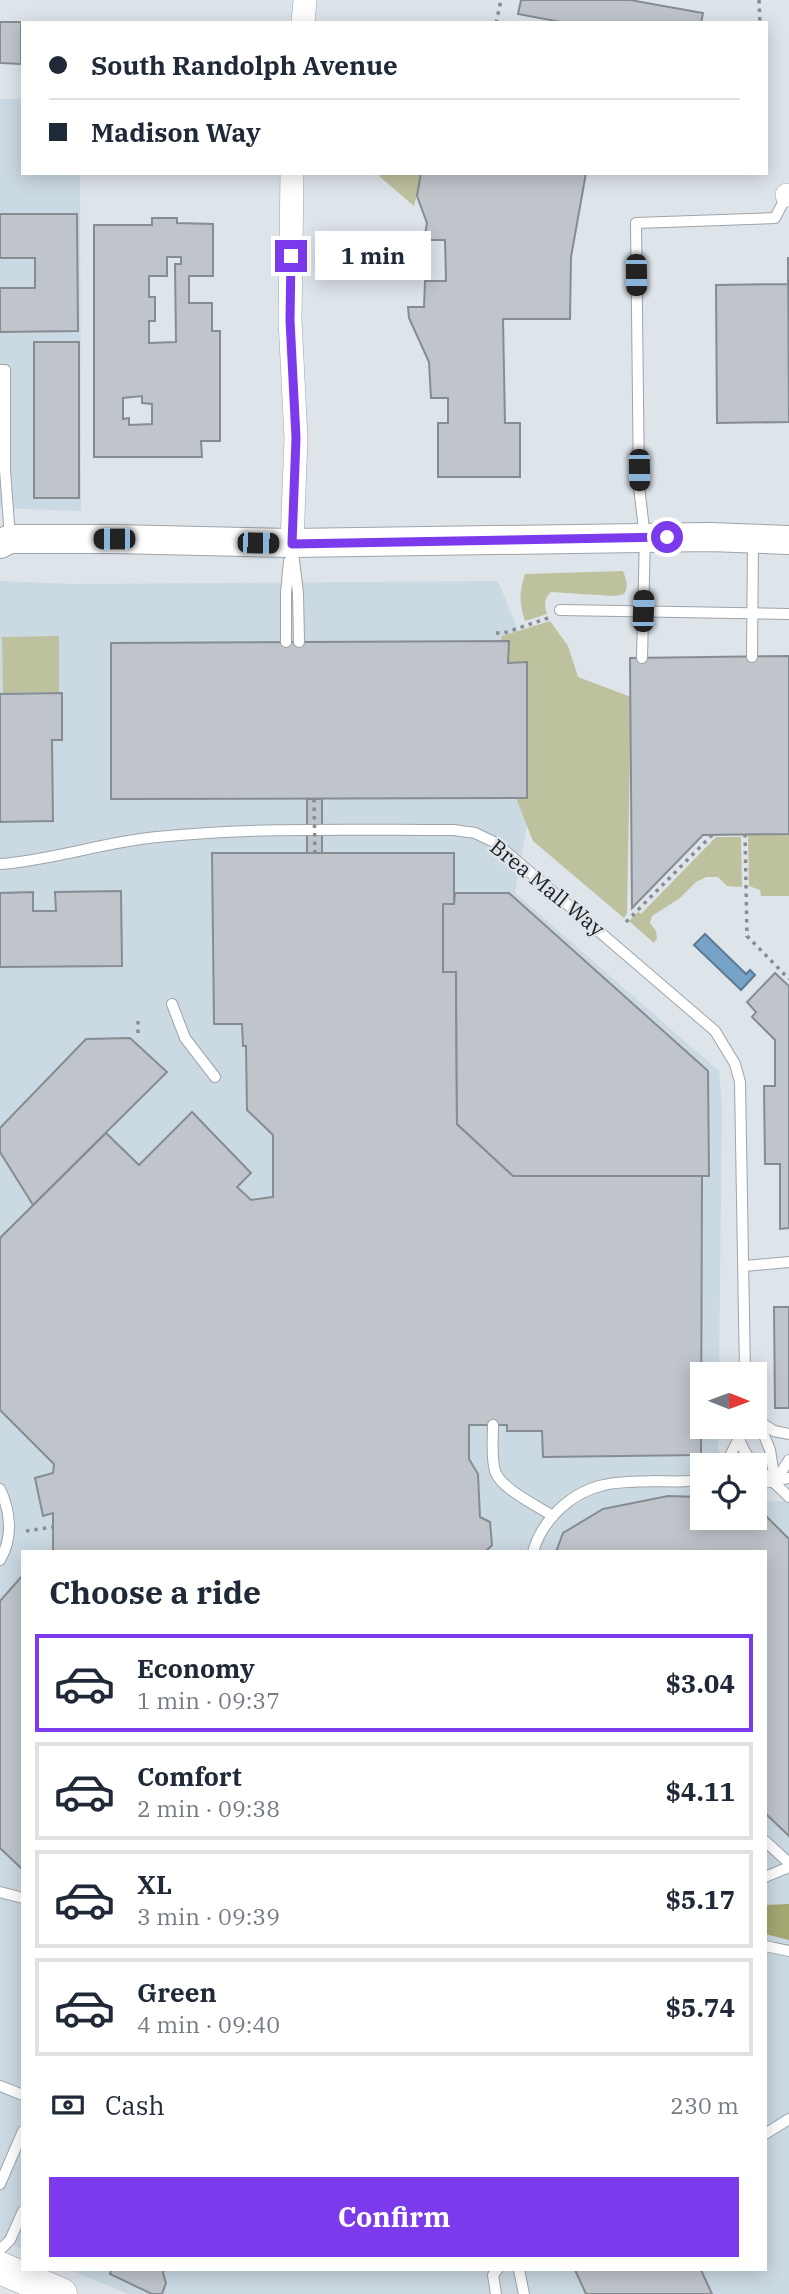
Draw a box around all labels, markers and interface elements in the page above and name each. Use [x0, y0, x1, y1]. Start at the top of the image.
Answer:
text: South Randolph Avenue [91, 48, 398, 82]
text: Madison Way [91, 115, 261, 149]
callout: 1 min [316, 232, 431, 280]
route end [275, 240, 307, 272]
text: 1 min [341, 240, 405, 270]
car [626, 254, 647, 296]
car [629, 449, 650, 491]
route start [651, 521, 683, 553]
car [94, 529, 136, 550]
car [237, 532, 280, 554]
car [632, 590, 655, 632]
street label: Brea Mall Way [484, 832, 611, 943]
north arrow [690, 1362, 766, 1438]
map controls [690, 1362, 767, 1530]
button: locate [690, 1453, 767, 1530]
text: Choose a ride [49, 1571, 261, 1613]
text: Economy [137, 1651, 255, 1685]
icon: car [53, 1652, 116, 1715]
text: $3.04 [665, 1666, 735, 1700]
text: 1 min · 09:37 [137, 1685, 280, 1715]
text: Comfort [137, 1759, 242, 1793]
icon: car [53, 1760, 116, 1823]
text: $4.11 [665, 1774, 735, 1808]
text: 2 min · 09:38 [137, 1793, 280, 1823]
text: XL [137, 1867, 172, 1901]
icon: car [53, 1868, 116, 1931]
text: $5.17 [665, 1882, 735, 1916]
text: 3 min · 09:39 [137, 1901, 280, 1931]
text: Green [137, 1975, 217, 2009]
icon: car [53, 1976, 116, 2039]
text: $5.74 [665, 1990, 735, 2024]
text: 4 min · 09:40 [137, 2009, 280, 2039]
icon: cash [49, 2086, 87, 2124]
text: Cash [105, 2088, 165, 2122]
text: 230 m [670, 2090, 739, 2120]
button: Confirm [49, 2177, 739, 2257]

